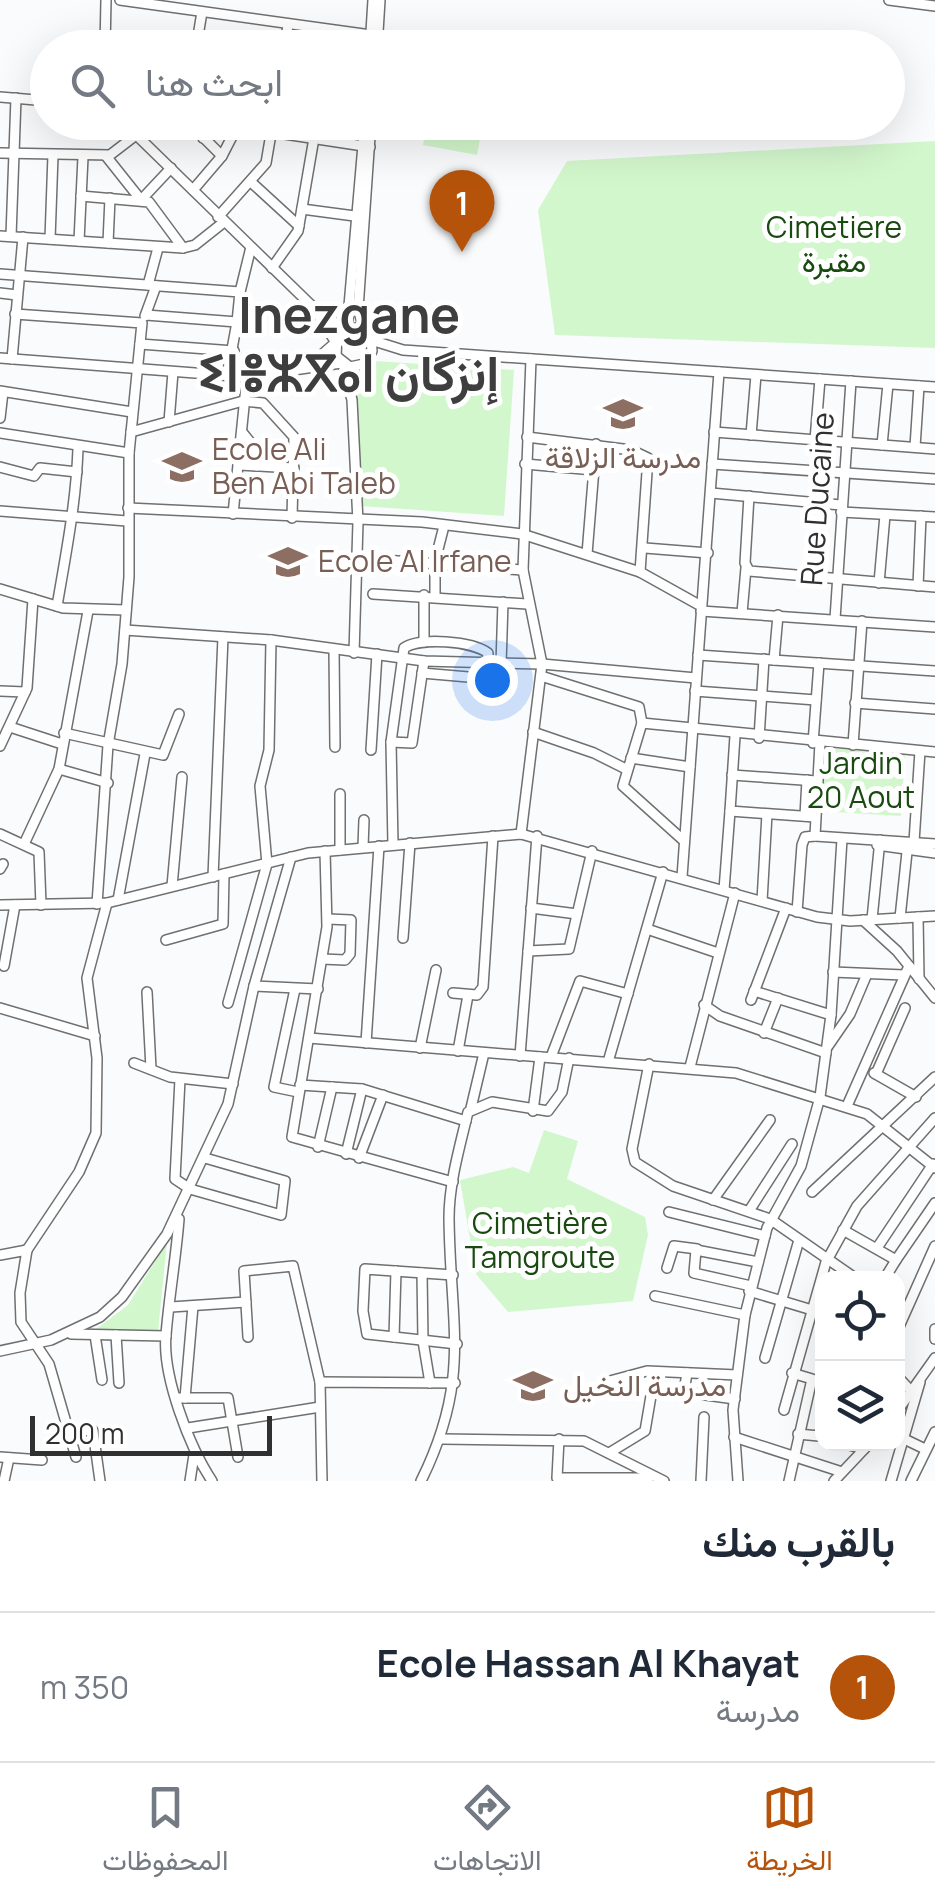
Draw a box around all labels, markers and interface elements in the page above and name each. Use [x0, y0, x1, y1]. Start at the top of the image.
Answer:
search box [30, 30, 905, 140]
text: ابحث هنا [145, 55, 283, 107]
icon: search [65, 58, 120, 113]
pin: 1 [430, 170, 494, 252]
park label: Cimetiere مقبرة [766, 206, 902, 281]
district label: Inezgane ⵉⵏⴻⵣⴳⴰⵏ إنزگان [199, 280, 499, 406]
school or university icon: مدرسة الزلاقة [602, 393, 644, 435]
street label: Rue Ducaine [790, 411, 843, 587]
place label: Ecole Ali Ben Abi Taleb [212, 428, 396, 503]
place label: مدرسة الزلاقة [545, 436, 701, 477]
school or university icon: Ecole Ali Ben Abi Taleb [161, 446, 203, 488]
place label: Ecole Al Irfane [318, 540, 511, 581]
school or university icon: Ecole Al Irfane [267, 541, 309, 583]
your location [467, 655, 518, 706]
park label: Jardin 20 Aout [807, 742, 915, 817]
park label: Cimetière Tamgroute [465, 1202, 615, 1277]
map controls [815, 1271, 905, 1451]
button: locate [815, 1271, 905, 1361]
button: layers [815, 1361, 905, 1451]
place label: مدرسة النخيل [563, 1364, 726, 1405]
school or university icon: مدرسة النخيل [512, 1365, 554, 1407]
scale bar [30, 1411, 272, 1456]
text: 200 m [45, 1414, 124, 1452]
text: بالقرب منك [702, 1512, 895, 1570]
text: Ecole Hassan Al Khayat [376, 1636, 800, 1688]
text: 350 m [40, 1665, 129, 1709]
text: 1 [855, 1665, 870, 1709]
text: مدرسة [716, 1688, 800, 1732]
tab: المحفوظات [102, 1780, 228, 1885]
tab: الاتجاهات [433, 1780, 542, 1885]
tab: الخريطة [746, 1780, 833, 1885]

